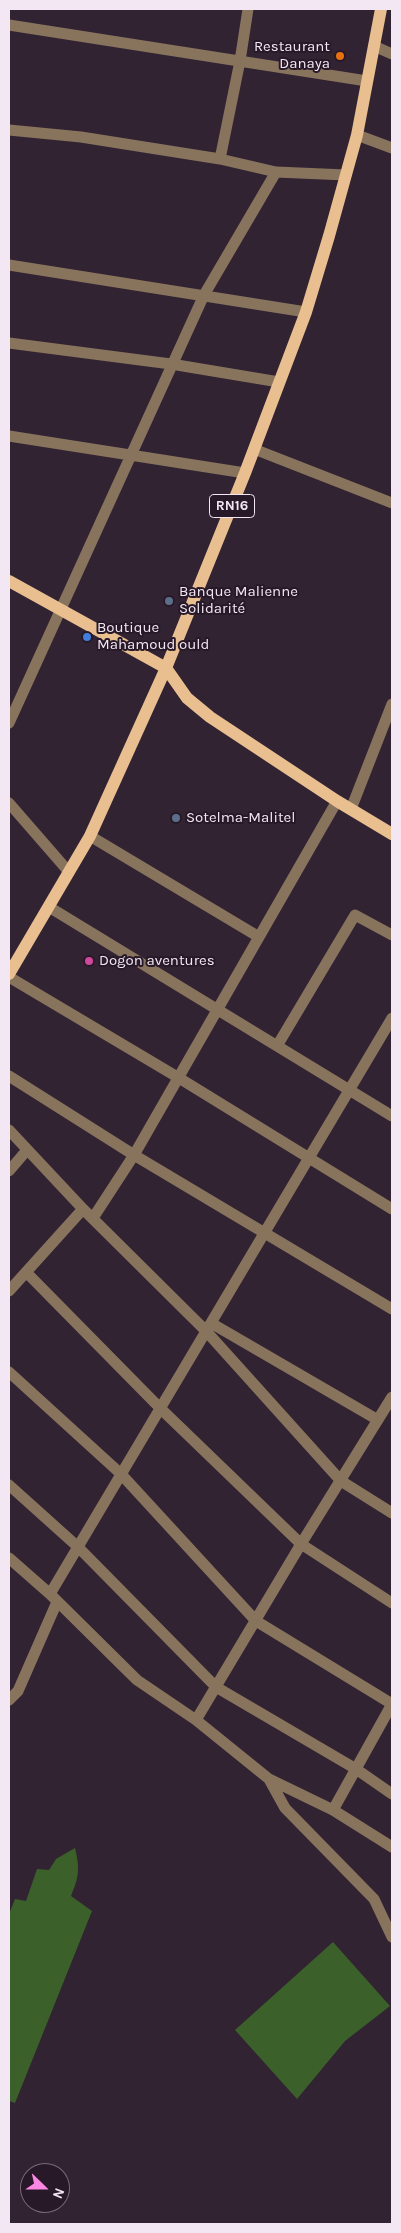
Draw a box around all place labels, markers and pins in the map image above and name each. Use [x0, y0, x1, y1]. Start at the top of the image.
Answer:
place label: Restaurant Danaya [254, 38, 330, 73]
marker: Restaurant Danaya [334, 50, 346, 62]
place label: Banque Malienne Solidarité [179, 583, 298, 618]
marker: Banque Malienne Solidarité [163, 595, 175, 607]
place label: Boutique Mahamoud ould [97, 619, 209, 654]
marker: Boutique Mahamoud ould [81, 631, 93, 643]
place label: Sotelma-Malitel [186, 809, 295, 827]
marker: Sotelma-Malitel [170, 812, 182, 824]
place label: Dogon aventures [99, 952, 215, 970]
marker: Dogon aventures [83, 955, 95, 967]

